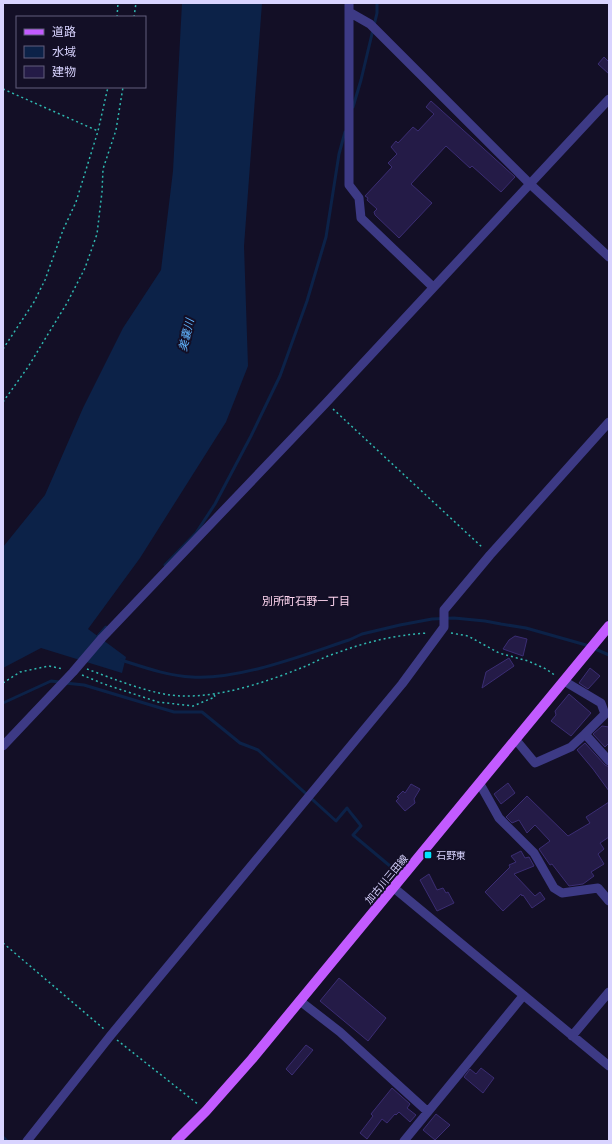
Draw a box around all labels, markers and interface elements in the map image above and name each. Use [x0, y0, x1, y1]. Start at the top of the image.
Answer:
legend [16, 16, 146, 88]
text: 道路 [52, 24, 76, 39]
text: 水域 [52, 44, 76, 59]
text: 建物 [52, 64, 76, 79]
water label: 美嚢川 [175, 316, 197, 353]
district label: 別所町石野一丁目 [262, 594, 350, 608]
place label: 石野東 [436, 849, 466, 862]
marker: 石野東 [423, 850, 433, 860]
street label: 加古川三田線 [362, 852, 411, 906]

